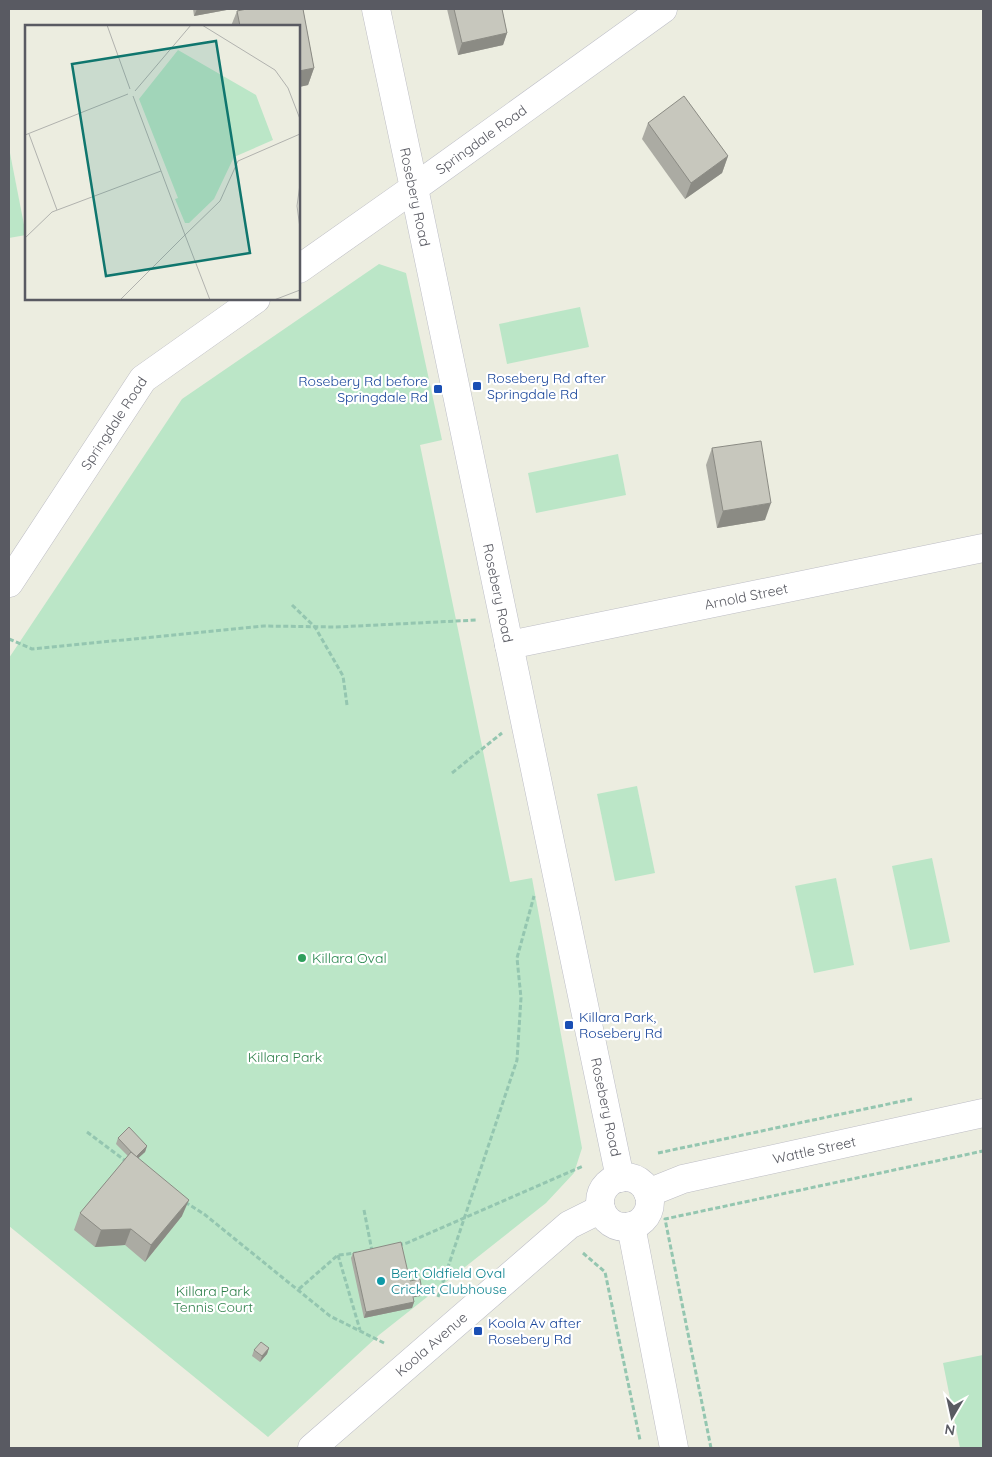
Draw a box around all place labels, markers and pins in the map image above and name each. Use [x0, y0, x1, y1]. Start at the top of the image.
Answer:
place label: Rosebery Rd after Springdale Rd [487, 369, 607, 403]
place label: Rosebery Rd before Springdale Rd [298, 372, 428, 406]
marker: Rosebery Rd after Springdale Rd [471, 380, 483, 392]
marker: Rosebery Rd before Springdale Rd [432, 383, 444, 395]
place label: Killara Oval [312, 949, 387, 967]
marker: Killara Oval [296, 952, 308, 964]
place label: Killara Park, Rosebery Rd [579, 1008, 663, 1042]
marker: Killara Park, Rosebery Rd [563, 1019, 575, 1031]
place label: Bert Oldfield Oval Cricket Clubhouse [391, 1264, 507, 1298]
marker: Bert Oldfield Oval Cricket Clubhouse [375, 1275, 387, 1287]
place label: Koola Av after Rosebery Rd [488, 1314, 582, 1348]
marker: Koola Av after Rosebery Rd [472, 1325, 484, 1337]

